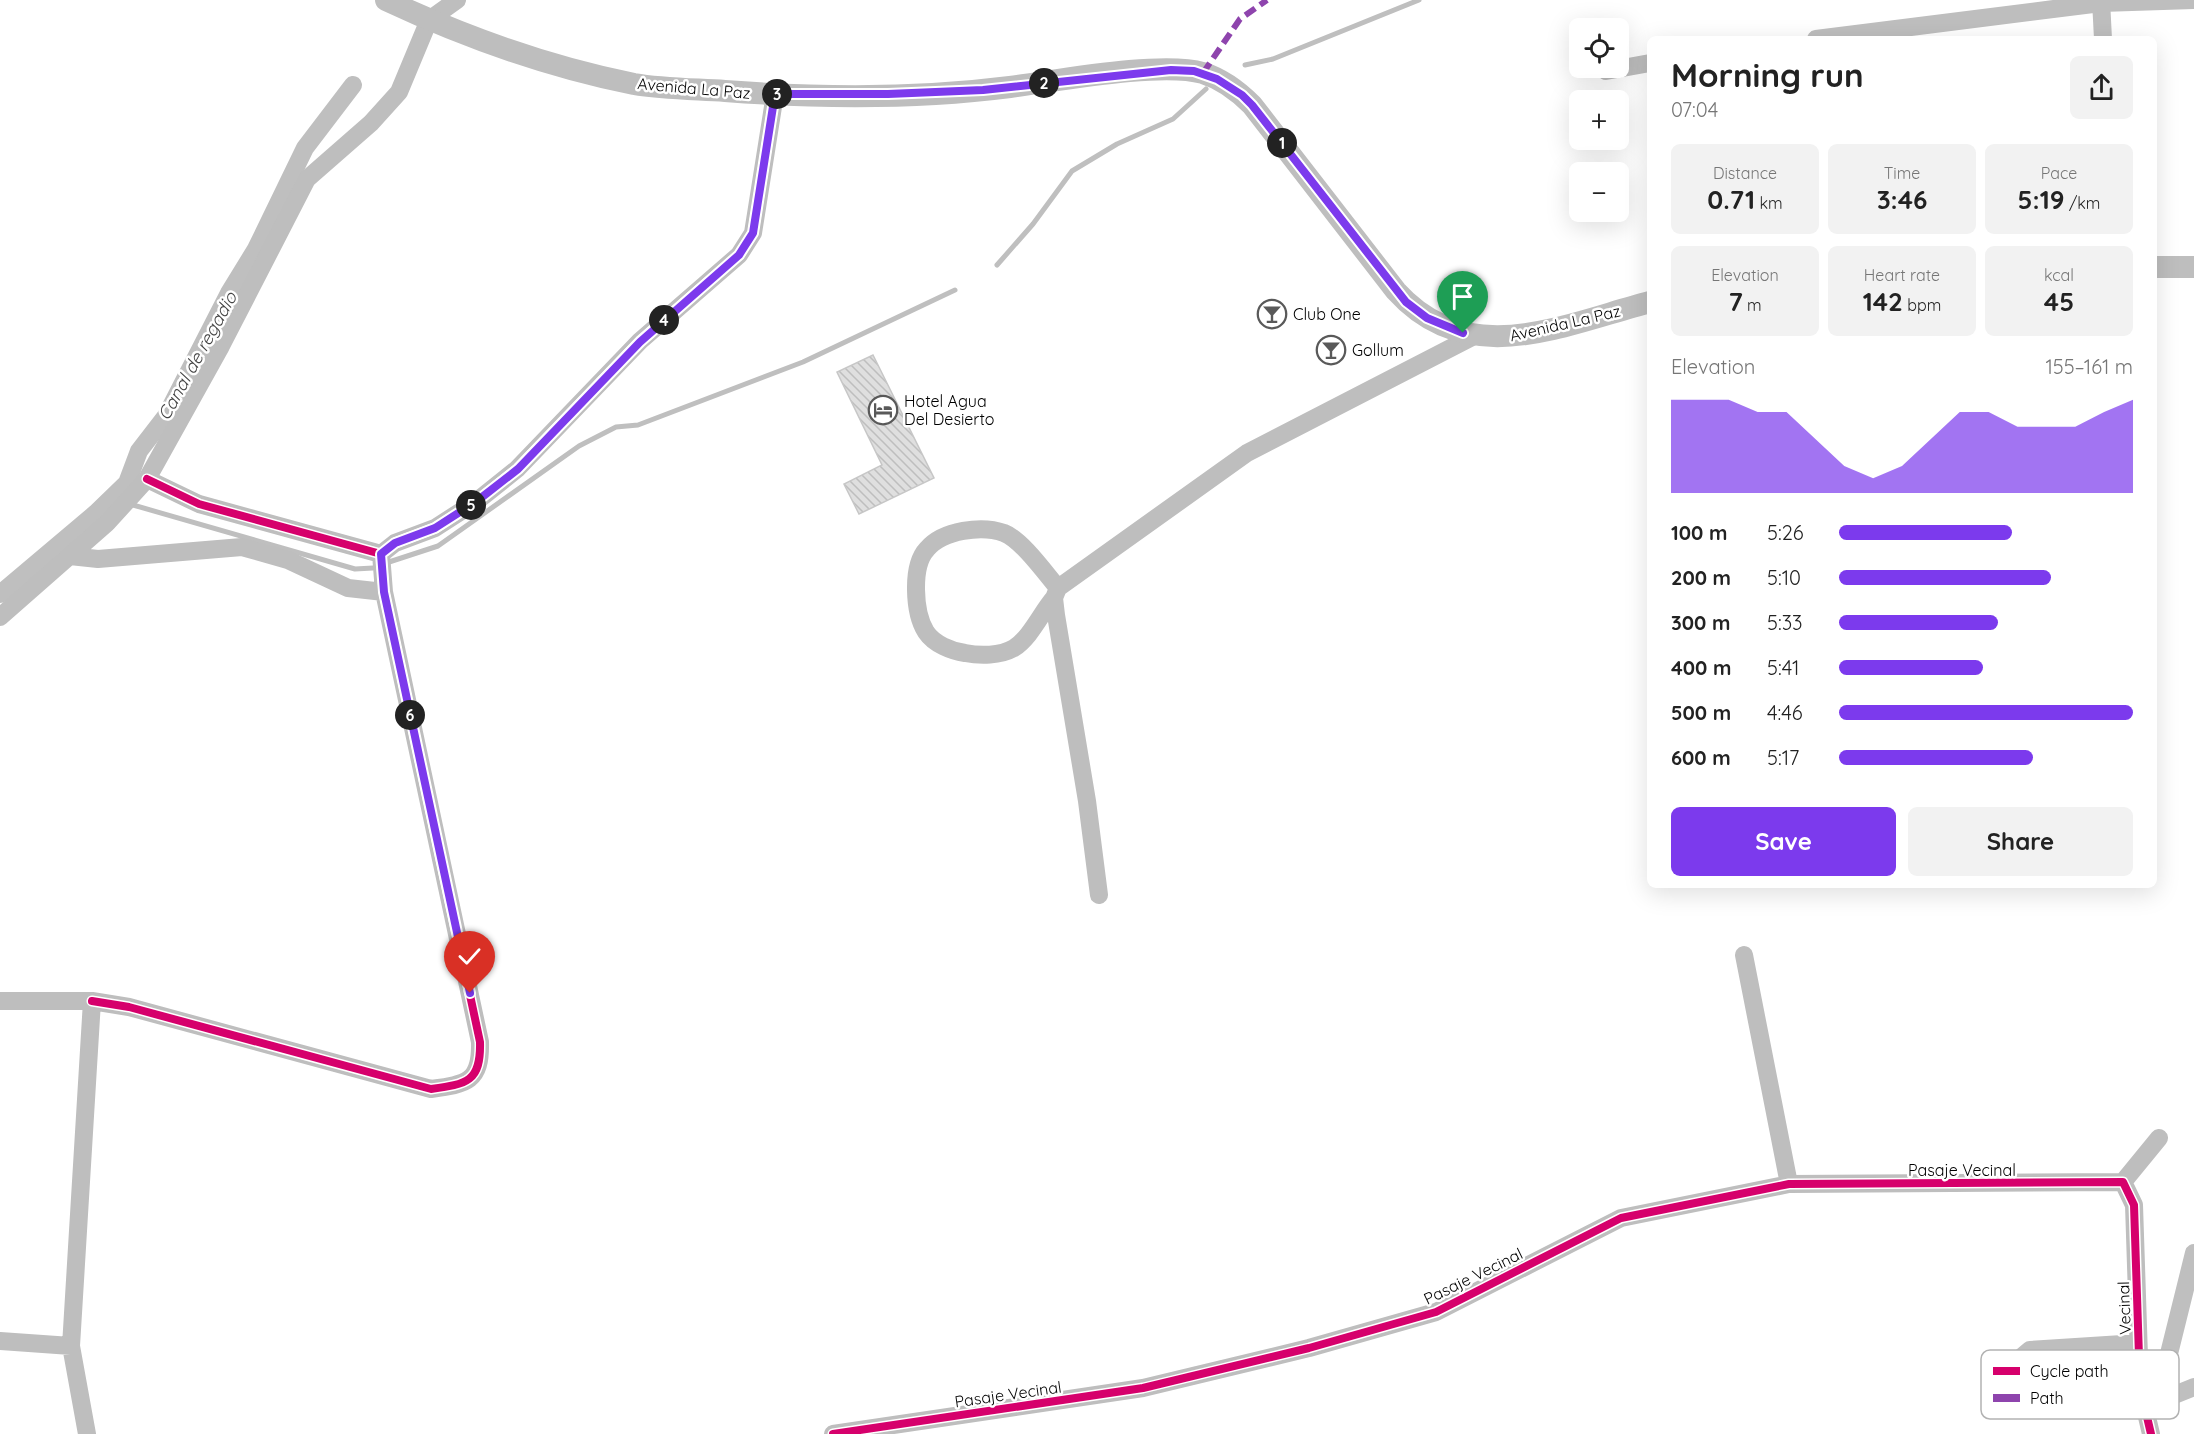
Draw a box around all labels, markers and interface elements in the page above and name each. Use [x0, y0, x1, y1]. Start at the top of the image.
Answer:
map controls [1569, 18, 1629, 222]
button: locate [1569, 18, 1629, 78]
text: Morning run [1671, 54, 1864, 95]
button: share [2070, 56, 2133, 119]
pin: 2 [1029, 68, 1059, 98]
street label: Avenida La Paz [637, 73, 751, 103]
text: 2 [1039, 73, 1049, 93]
pin: 3 [762, 79, 792, 109]
text: 3 [773, 84, 781, 104]
button: + [1569, 90, 1629, 150]
text: 07:04 [1671, 97, 1718, 122]
pin: 1 [1267, 128, 1297, 158]
text: 1 [1279, 133, 1285, 153]
button: − [1569, 162, 1629, 222]
text: Distance [1713, 163, 1777, 183]
text: Time [1884, 163, 1920, 183]
text: Pace [2041, 163, 2077, 183]
text: 0.71 [1707, 183, 1755, 216]
text: 3:46 [1877, 183, 1927, 216]
text: 5:19 [2018, 183, 2065, 216]
text: km [1755, 193, 1783, 213]
text: /km [2065, 193, 2100, 213]
text: Elevation [1711, 265, 1779, 285]
text: Heart rate [1864, 265, 1940, 285]
text: kcal [2044, 265, 2074, 285]
pin [1437, 271, 1488, 333]
icon: arrive [1446, 280, 1479, 313]
text: 7 [1728, 285, 1743, 318]
text: 142 [1863, 285, 1903, 318]
text: 45 [2044, 285, 2074, 318]
water label: Canal de regadio [152, 287, 242, 424]
text: m [1743, 295, 1762, 315]
text: bpm [1903, 295, 1941, 315]
bar icon: Club One [1256, 298, 1288, 330]
street label: Avenida La Paz [1508, 301, 1622, 345]
place label: Club One [1293, 304, 1361, 324]
pin: 4 [649, 305, 679, 335]
text: 4 [659, 310, 669, 330]
bar icon: Gollum [1315, 334, 1347, 366]
place label: Gollum [1352, 340, 1404, 360]
text: Elevation [1671, 354, 1755, 379]
text: 155–161 m [2045, 354, 2133, 379]
place label: Hotel Agua Del Desierto [904, 391, 995, 429]
hotel icon: Hotel Agua Del Desierto [867, 394, 899, 426]
pin: 5 [456, 490, 486, 520]
text: 5 [466, 495, 476, 515]
text: 100 m [1671, 520, 1727, 545]
text: 5:26 [1767, 520, 1803, 545]
text: 200 m [1671, 565, 1731, 590]
text: 5:10 [1767, 565, 1801, 590]
text: 300 m [1671, 610, 1730, 635]
text: 5:33 [1767, 610, 1803, 635]
text: 400 m [1671, 655, 1731, 680]
text: 5:41 [1767, 655, 1799, 680]
pin: 6 [395, 700, 425, 730]
text: 500 m [1671, 700, 1731, 725]
text: 4:46 [1767, 700, 1803, 725]
text: 6 [406, 705, 414, 725]
text: 600 m [1671, 745, 1731, 770]
text: 5:17 [1767, 745, 1799, 770]
button: Save [1671, 807, 1896, 876]
button: Share [1908, 807, 2133, 876]
pin [444, 931, 495, 993]
icon: check [453, 940, 486, 973]
street label: Pasaje Vecinal [1908, 1160, 2016, 1180]
street label: Pasaje Vecinal [1420, 1243, 1526, 1309]
street label: Vecinal [2113, 1281, 2135, 1335]
legend [1981, 1350, 2179, 1419]
text: Cycle path [2030, 1361, 2109, 1381]
street label: Pasaje Vecinal [953, 1377, 1063, 1411]
text: Path [2030, 1388, 2064, 1408]

